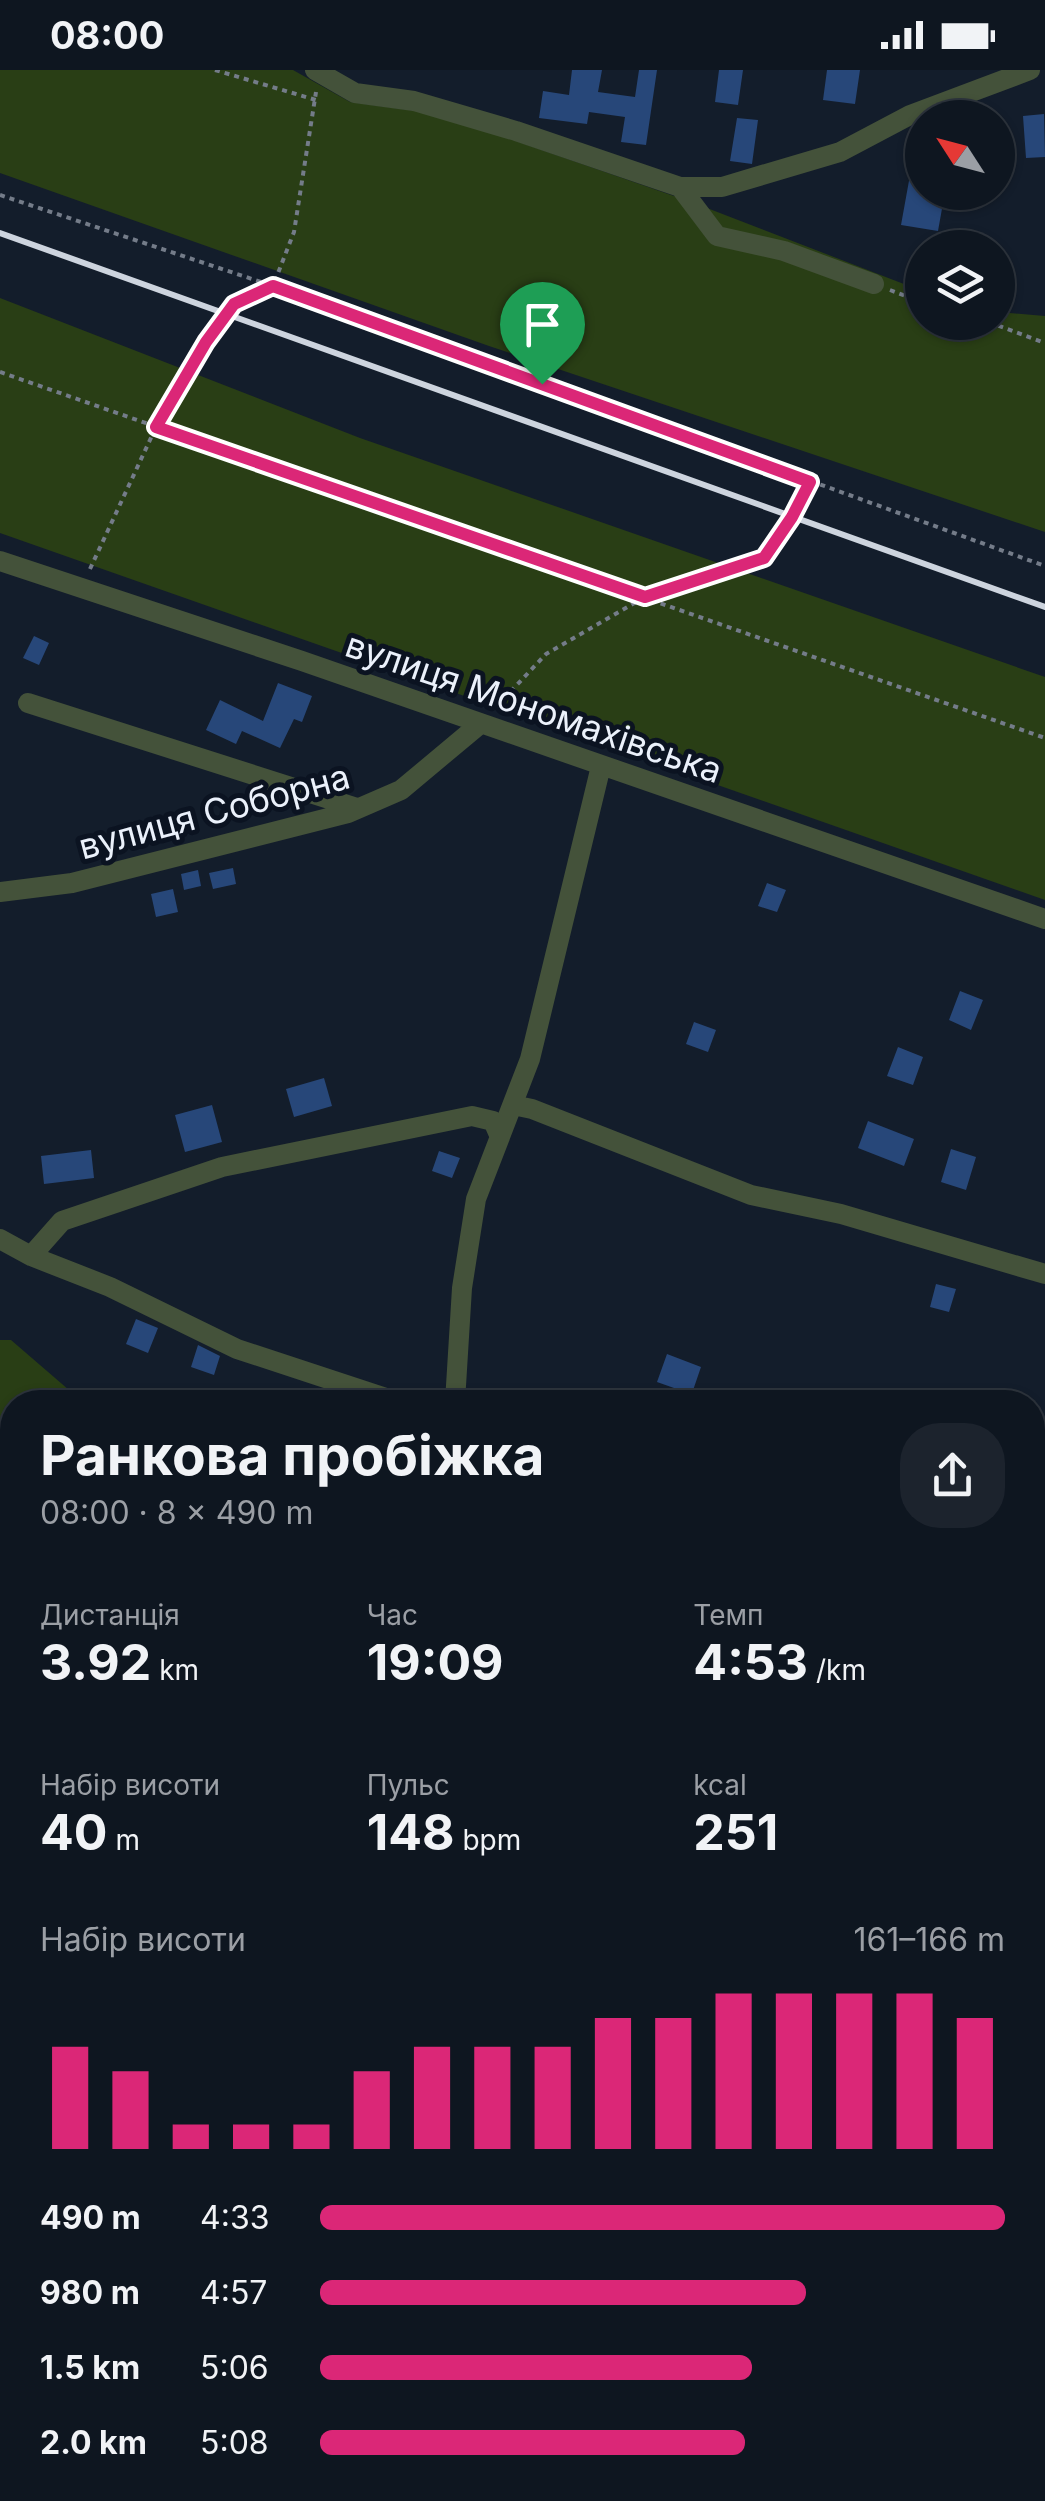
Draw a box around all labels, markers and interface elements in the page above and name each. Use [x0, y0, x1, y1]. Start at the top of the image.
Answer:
text: 08:00 [50, 12, 164, 58]
north arrow [905, 100, 1015, 210]
map controls [905, 100, 1015, 340]
button: layers [905, 230, 1015, 340]
pin [500, 282, 585, 385]
icon: arrive [515, 297, 570, 352]
street label: вулиця Мономахівська [340, 623, 728, 791]
street label: вулиця Соборна [74, 755, 354, 867]
text: Ранкова пробіжка [40, 1422, 544, 1488]
button: share [900, 1423, 1005, 1528]
text: 08:00 · 8 × 490 m [40, 1493, 314, 1532]
text: Дистанція [40, 1598, 180, 1632]
text: Час [367, 1598, 418, 1632]
text: Темп [693, 1598, 764, 1632]
text: 3.92 [40, 1632, 151, 1692]
text: 19:09 [367, 1632, 504, 1692]
text: 4:53 [693, 1632, 808, 1692]
text: km [151, 1653, 199, 1687]
text: /km [808, 1653, 866, 1687]
text: Набір висоти [40, 1768, 220, 1802]
text: Пульс [367, 1768, 450, 1802]
text: kcal [693, 1768, 747, 1802]
text: 40 [40, 1802, 108, 1862]
text: 148 [367, 1802, 455, 1862]
text: 251 [693, 1802, 778, 1862]
text: m [108, 1823, 140, 1857]
text: bpm [455, 1823, 521, 1857]
text: Набір висоти [40, 1920, 246, 1959]
text: 161–166 m [853, 1920, 1005, 1959]
text: 490 m [40, 2198, 141, 2237]
text: 4:33 [200, 2198, 269, 2237]
text: 980 m [40, 2273, 140, 2312]
text: 4:57 [200, 2273, 267, 2312]
text: 1.5 km [40, 2348, 140, 2387]
text: 5:06 [200, 2348, 269, 2387]
text: 2.0 km [40, 2423, 147, 2462]
text: 5:08 [200, 2423, 269, 2462]

